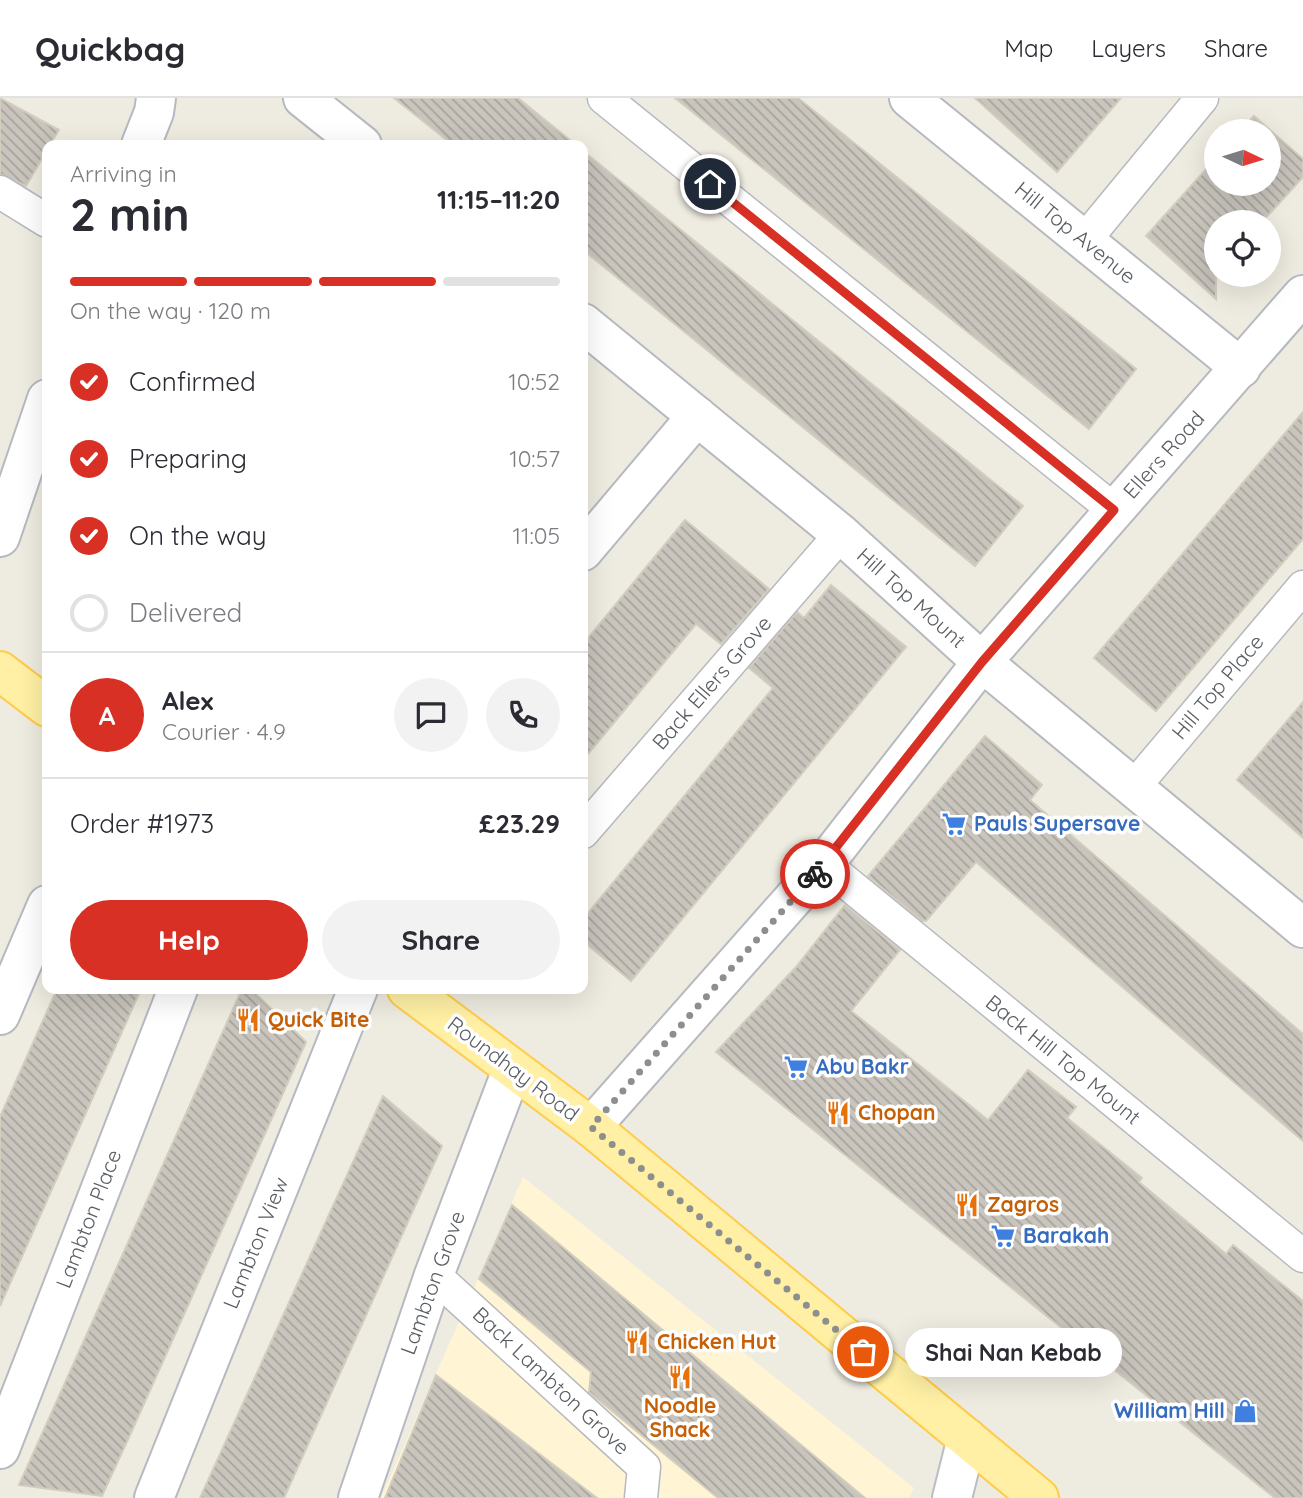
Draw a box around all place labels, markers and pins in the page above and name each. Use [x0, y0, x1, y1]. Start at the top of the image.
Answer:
pin [680, 154, 740, 214]
supermarket icon: Pauls Supersave [940, 810, 968, 838]
place label: Pauls Supersave [974, 810, 1140, 836]
restaurant icon: Quick Bite [234, 1006, 262, 1034]
place label: Quick Bite [268, 1006, 369, 1032]
supermarket icon: Abu Bakr [782, 1053, 810, 1081]
place label: Abu Bakr [816, 1053, 909, 1079]
restaurant icon: Chopan [824, 1099, 852, 1127]
place label: Chopan [858, 1099, 935, 1125]
restaurant icon: Zagros [953, 1191, 981, 1219]
place label: Zagros [987, 1191, 1059, 1217]
supermarket icon: Barakah [989, 1222, 1017, 1250]
place label: Barakah [1023, 1222, 1109, 1248]
pin [833, 1322, 893, 1382]
restaurant icon: Chicken Hut [623, 1328, 651, 1356]
place label: Chicken Hut [657, 1328, 777, 1354]
callout: Shai Nan Kebab [905, 1328, 1122, 1376]
restaurant icon: Noodle Shack [666, 1363, 694, 1391]
place label: Noodle Shack [644, 1392, 716, 1442]
place label: William Hill [1114, 1397, 1225, 1423]
shop icon: William Hill [1231, 1397, 1259, 1425]

